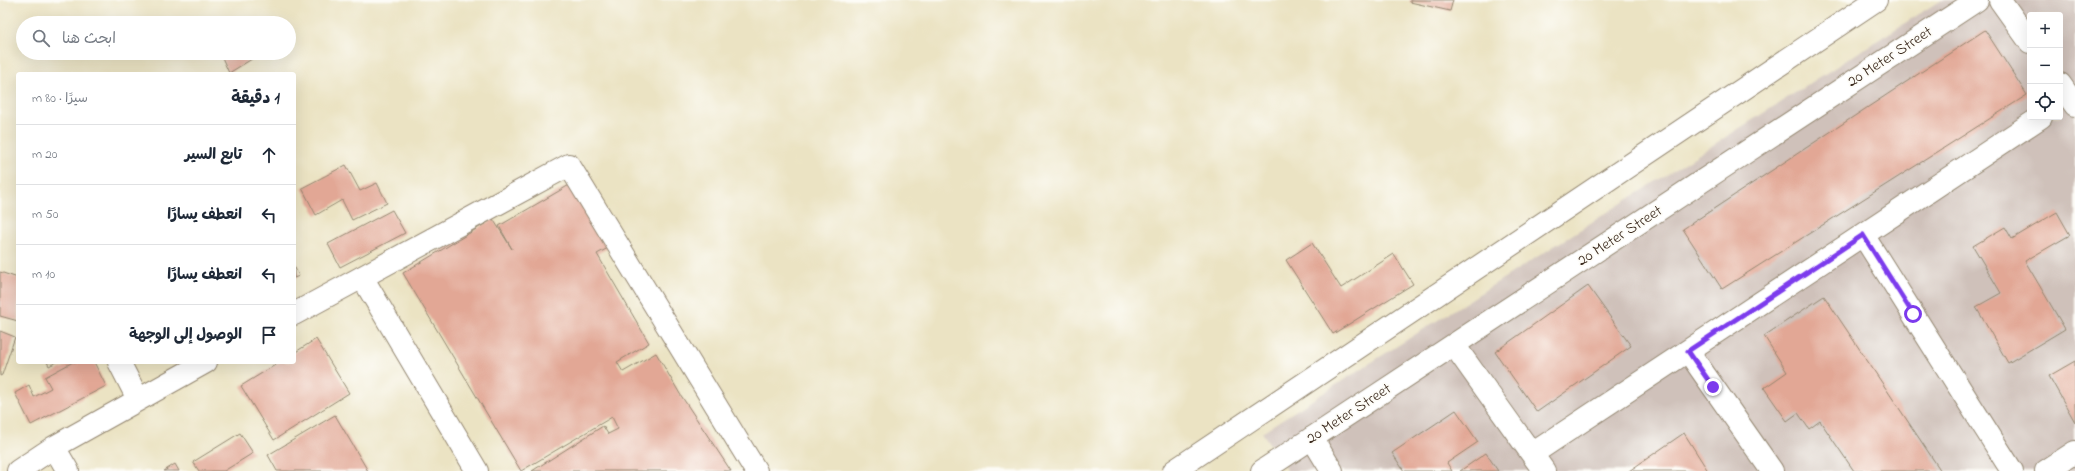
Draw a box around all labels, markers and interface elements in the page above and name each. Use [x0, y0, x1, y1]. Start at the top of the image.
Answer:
map controls [2027, 12, 2063, 120]
button: + [2027, 12, 2063, 48]
search box [16, 16, 296, 60]
street label: 20 Meter Street [1843, 20, 1938, 94]
icon: search [30, 27, 52, 49]
text: ابحث هنا [62, 28, 116, 50]
button: − [2027, 48, 2063, 84]
button: locate [2027, 84, 2063, 120]
text: 1 دقيقة [231, 86, 280, 111]
text: سيرًا · 80 m [32, 89, 88, 108]
text: تابع السير [185, 144, 242, 166]
icon: ahead [258, 144, 280, 166]
text: 20 m [32, 145, 57, 164]
street label: 20 Meter Street [1573, 199, 1668, 273]
text: انعطف يسارًا [167, 204, 242, 226]
icon: left [258, 204, 280, 226]
text: 50 m [32, 205, 58, 224]
text: انعطف يسارًا [167, 264, 242, 286]
icon: left [258, 264, 280, 286]
text: 10 m [32, 265, 55, 284]
route start [1904, 305, 1922, 323]
text: الوصول إلى الوجهة [129, 324, 242, 346]
icon: arrive [258, 324, 280, 346]
street label: 20 Meter Street [1302, 377, 1397, 451]
route end [1704, 378, 1722, 396]

